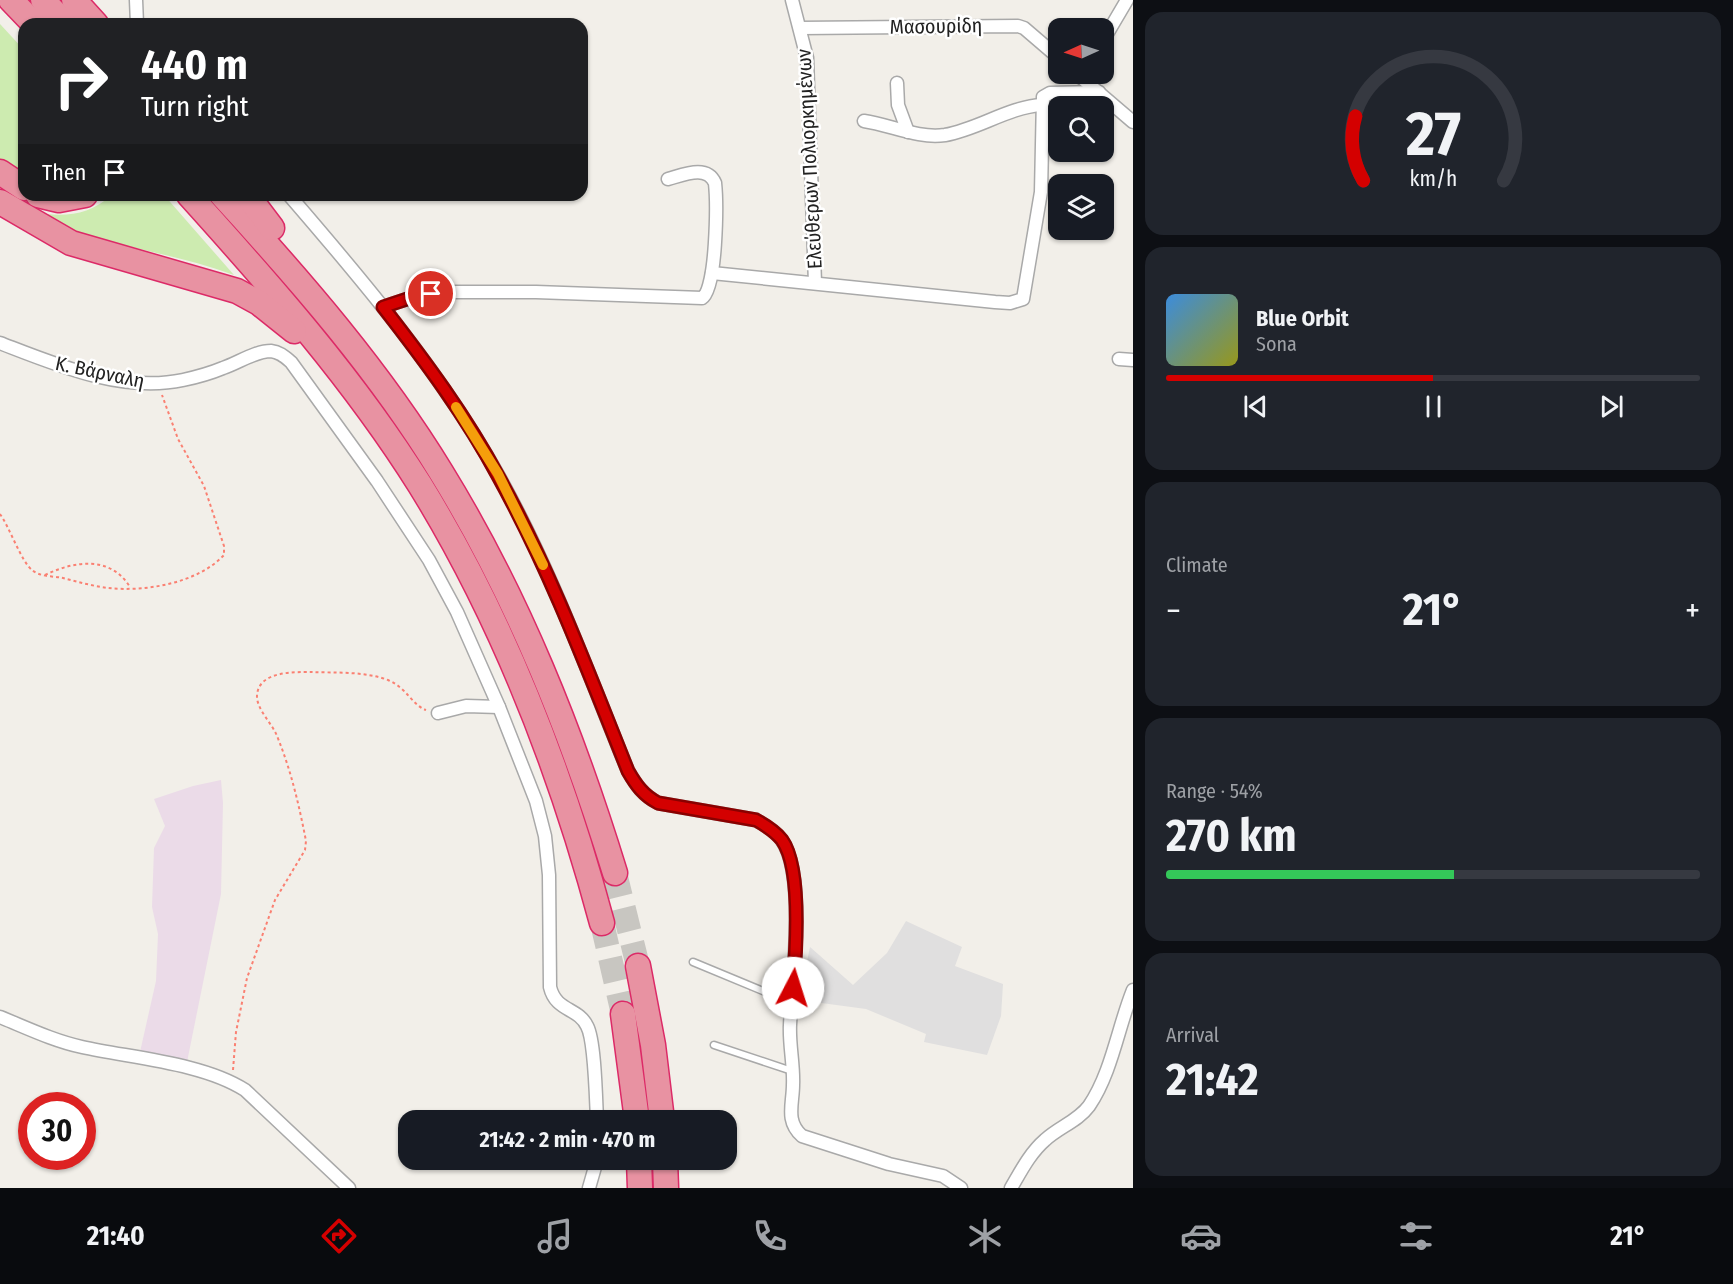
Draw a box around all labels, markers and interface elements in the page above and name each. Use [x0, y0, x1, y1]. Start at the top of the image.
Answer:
street label: Μασουρίδη [889, 13, 983, 39]
north arrow [1048, 18, 1114, 84]
map controls [1048, 18, 1114, 240]
text: 440 m [141, 40, 248, 90]
icon: right [42, 42, 120, 120]
street label: Ελεύθερων Πολιορκημένων [791, 48, 827, 270]
text: Turn right [141, 91, 249, 123]
button: search [1048, 96, 1114, 162]
text: 27 [1404, 97, 1461, 172]
icon: arrive [98, 156, 131, 189]
text: Then [42, 159, 86, 186]
text: km/h [1409, 166, 1457, 192]
button: layers [1048, 174, 1114, 240]
pin [405, 268, 456, 319]
icon: arrive [414, 277, 447, 310]
text: Blue Orbit [1256, 305, 1349, 332]
text: Sona [1256, 332, 1297, 356]
street label: Κ. Βάρναλη [53, 351, 147, 393]
icon: previous [1239, 390, 1272, 423]
icon: pause [1417, 390, 1450, 423]
icon: next [1595, 390, 1628, 423]
text: Climate [1166, 553, 1228, 577]
text: 21° [1403, 583, 1463, 637]
text: − [1166, 591, 1181, 631]
text: + [1685, 591, 1700, 631]
text: Range · 54% [1166, 779, 1263, 803]
text: 270 km [1166, 809, 1297, 863]
position arrow [761, 956, 825, 1020]
text: Arrival [1166, 1023, 1219, 1047]
text: 21:42 [1166, 1053, 1259, 1107]
speed limit sign: 30 [18, 1092, 96, 1170]
text: 21:42 · 2 min · 470 m [480, 1126, 655, 1153]
icon: directions [318, 1215, 360, 1257]
icon: music [534, 1215, 576, 1257]
icon: phone [749, 1215, 791, 1257]
icon: climate [964, 1215, 1006, 1257]
icon: car [1180, 1215, 1222, 1257]
icon: filters [1395, 1215, 1437, 1257]
text: 21:40 [87, 1220, 145, 1252]
text: 21° [1610, 1220, 1646, 1252]

